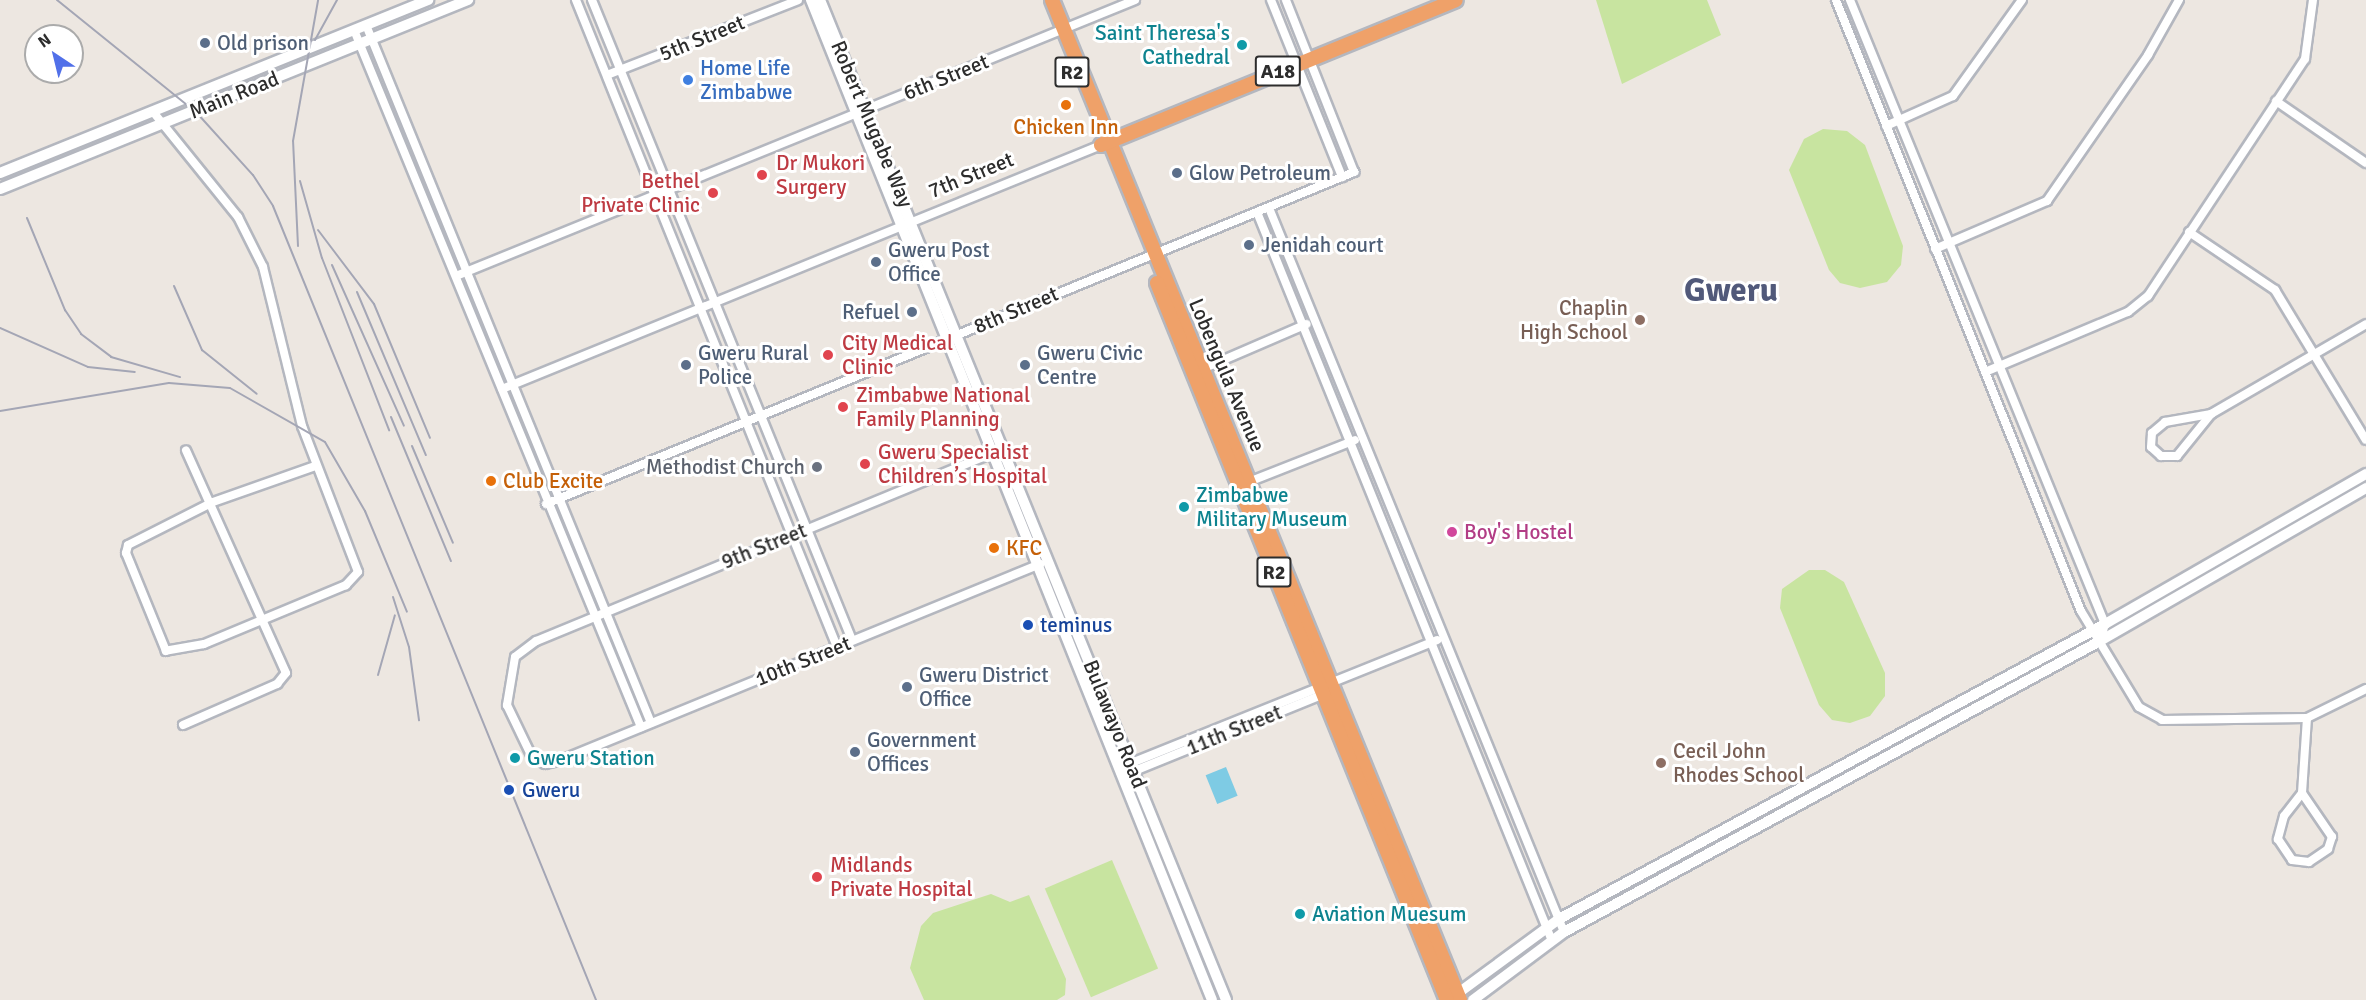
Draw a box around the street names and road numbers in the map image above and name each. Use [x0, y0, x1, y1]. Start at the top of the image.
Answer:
street label: 5th Street [656, 10, 748, 66]
street label: Robert Mugabe Way [826, 37, 918, 211]
street label: 6th Street [900, 49, 992, 105]
road number: A18 [1254, 54, 1302, 88]
road number: R2 [1054, 55, 1090, 89]
street label: Main Road [186, 66, 282, 124]
street label: 7th Street [925, 147, 1017, 203]
street label: 8th Street [970, 281, 1062, 339]
street label: Lobengula Avenue [1183, 295, 1271, 455]
street label: 9th Street [718, 518, 810, 574]
road number: R2 [1256, 555, 1292, 589]
street label: 10th Street [752, 630, 854, 692]
street label: Bulawayo Road [1078, 656, 1152, 792]
street label: 11th Street [1183, 699, 1285, 761]

